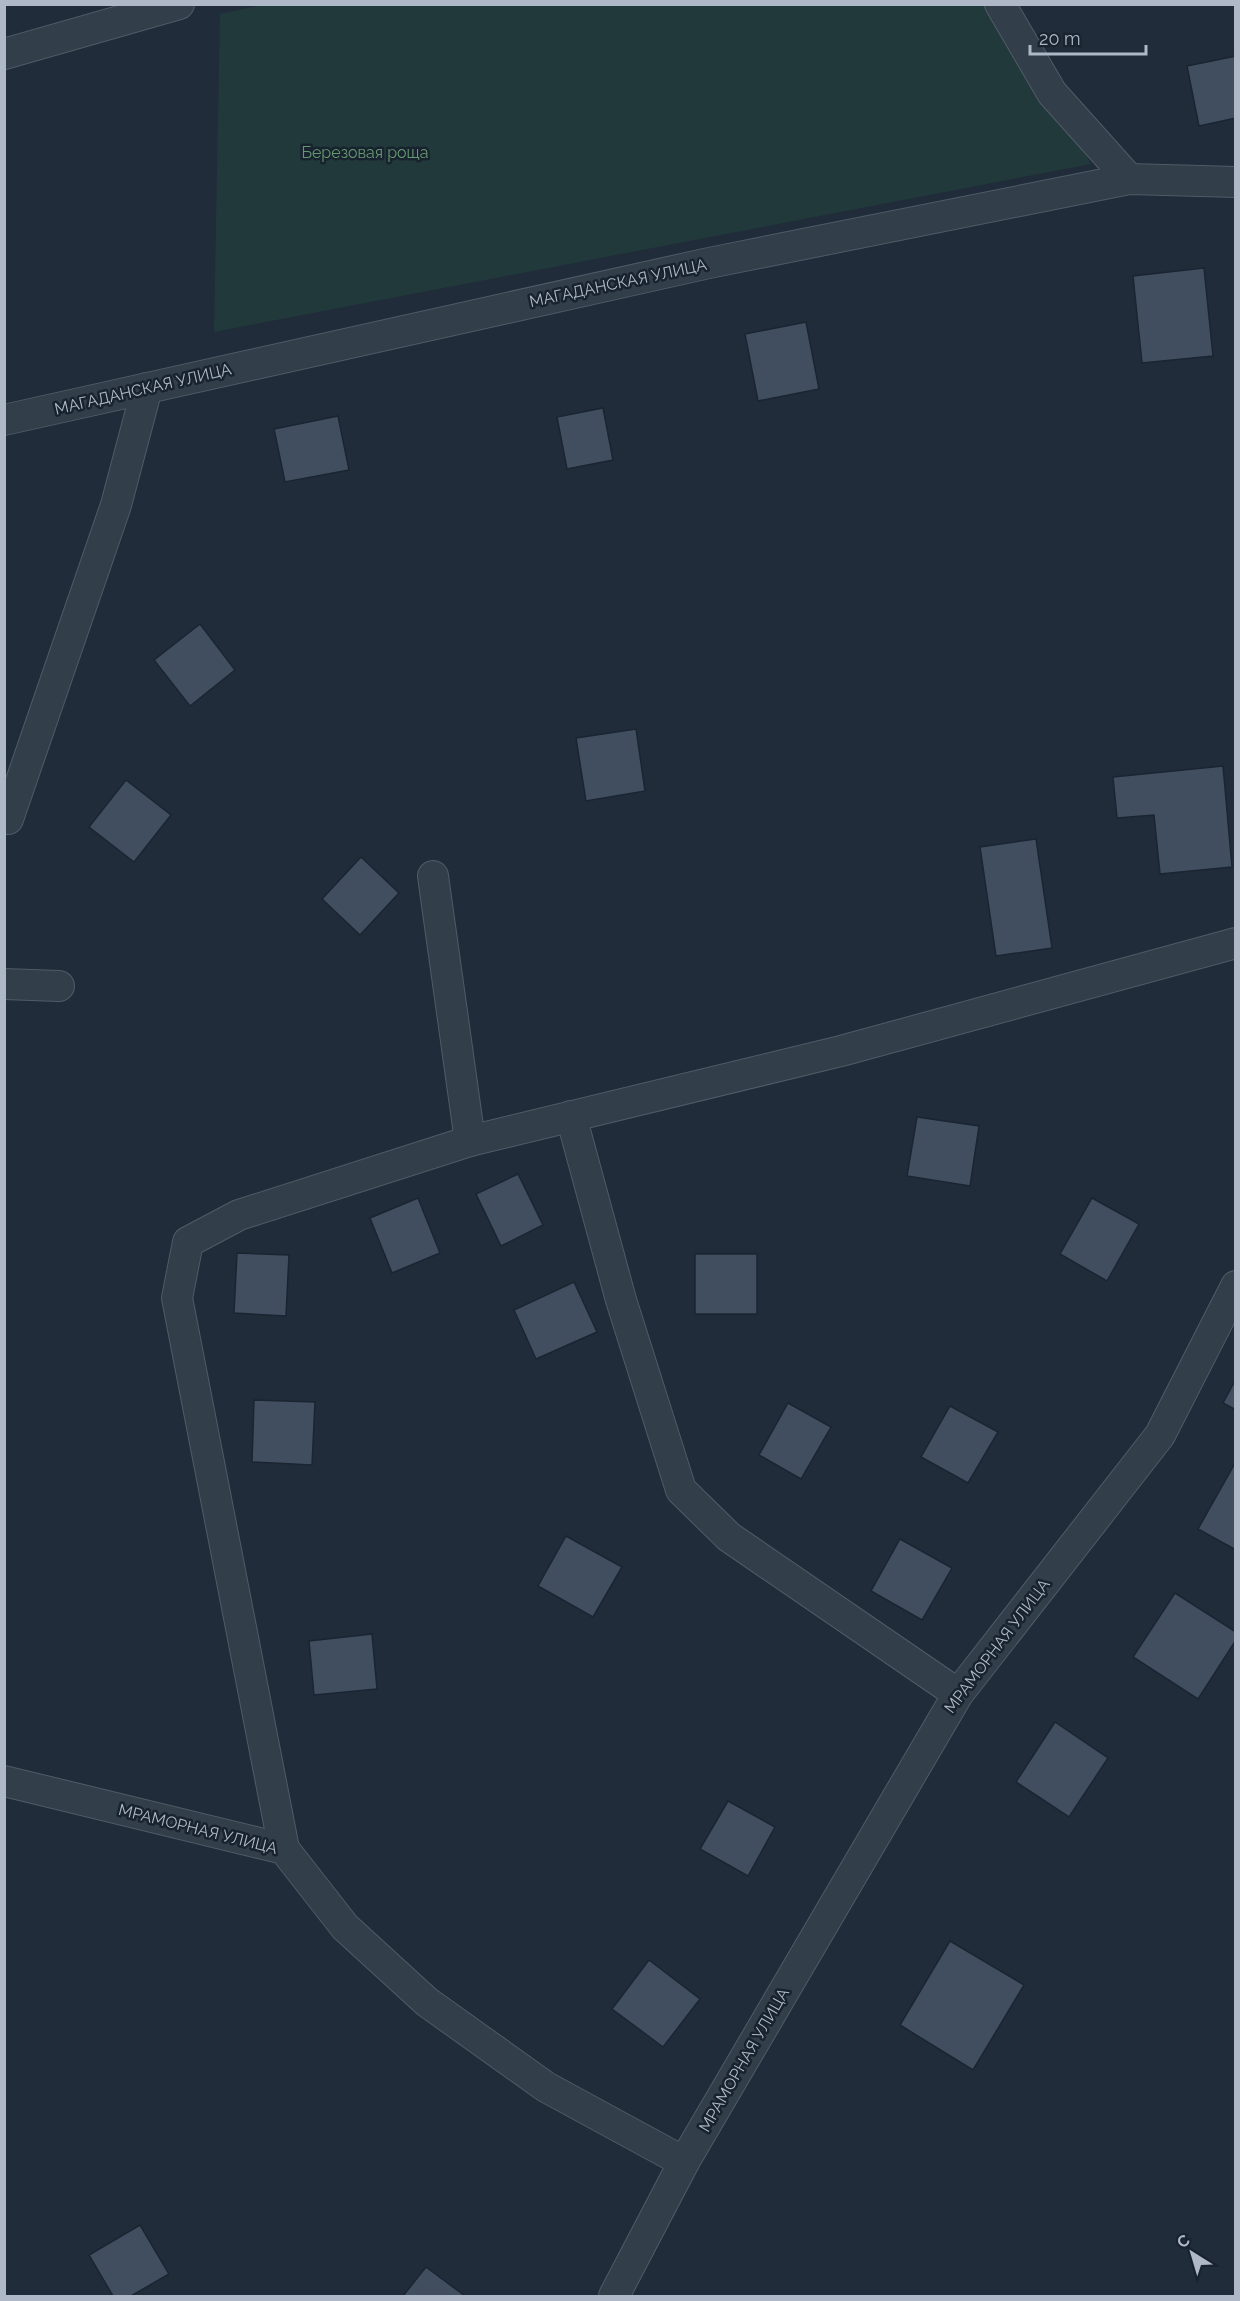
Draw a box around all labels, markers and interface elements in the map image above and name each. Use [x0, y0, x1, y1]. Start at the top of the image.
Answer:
scale bar [1030, 18, 1146, 56]
text: 20 m [1039, 28, 1081, 49]
park label: Березовая роща [302, 143, 428, 162]
street label: МАГАДАНСКАЯ УЛИЦА [528, 255, 709, 311]
street label: МАГАДАНСКАЯ УЛИЦА [53, 359, 233, 419]
street label: МРАМОРНАЯ УЛИЦА [940, 1575, 1054, 1717]
street label: МРАМОРНАЯ УЛИЦА [117, 1800, 280, 1858]
street label: МРАМОРНАЯ УЛИЦА [695, 1984, 793, 2135]
north arrow [1162, 2223, 1222, 2283]
text: С [1173, 2231, 1193, 2252]

